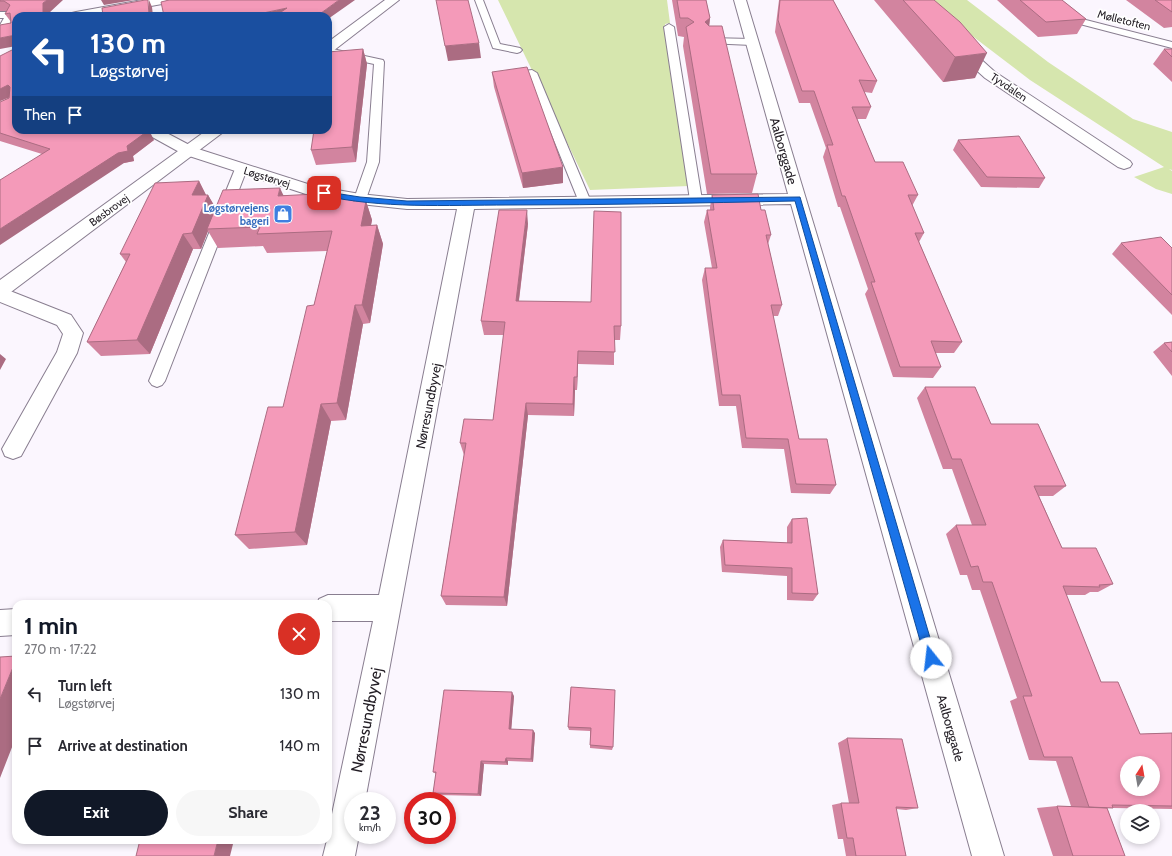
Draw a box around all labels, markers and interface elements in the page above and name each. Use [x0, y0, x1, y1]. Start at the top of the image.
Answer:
street label: Mølletoften [1096, 7, 1152, 33]
text: 130 m [90, 26, 166, 60]
icon: left [24, 28, 76, 80]
text: Løgstørvej [90, 60, 168, 82]
street label: Tyvdalen [988, 70, 1030, 104]
icon: arrive [64, 104, 86, 126]
text: Then [24, 106, 56, 124]
street label: Aalborggade [767, 116, 801, 187]
street label: Løgstørvej [242, 163, 292, 191]
pin [307, 176, 341, 210]
icon: arrive [313, 182, 335, 204]
street label: Bøsbrovej [86, 191, 132, 229]
place label: Løgstørvejens bageri [203, 201, 269, 228]
shop icon: Løgstørvejens bageri [272, 203, 294, 225]
street label: Nørresundbyvej [412, 362, 445, 450]
text: 1 min [24, 611, 78, 640]
button: close [278, 613, 320, 655]
position arrow [910, 637, 952, 679]
text: 270 m · 17:22 [24, 641, 97, 657]
street label: Nørresundbyvej [347, 666, 386, 774]
text: Turn left [58, 677, 112, 695]
icon: left [24, 683, 46, 705]
text: 130 m [280, 685, 320, 703]
street label: Aalborggade [934, 693, 968, 764]
text: Løgstørvej [58, 695, 115, 711]
icon: arrive [24, 735, 46, 757]
text: Arrive at destination [58, 737, 188, 755]
text: 140 m [279, 737, 320, 755]
north arrow [1120, 756, 1160, 796]
map controls [1120, 756, 1160, 844]
button: Exit [24, 790, 168, 836]
button: Share [176, 790, 320, 836]
speed limit sign: 30 [404, 792, 456, 844]
text: 23 [359, 801, 381, 825]
button: layers [1120, 804, 1160, 844]
text: km/h [359, 821, 381, 834]

